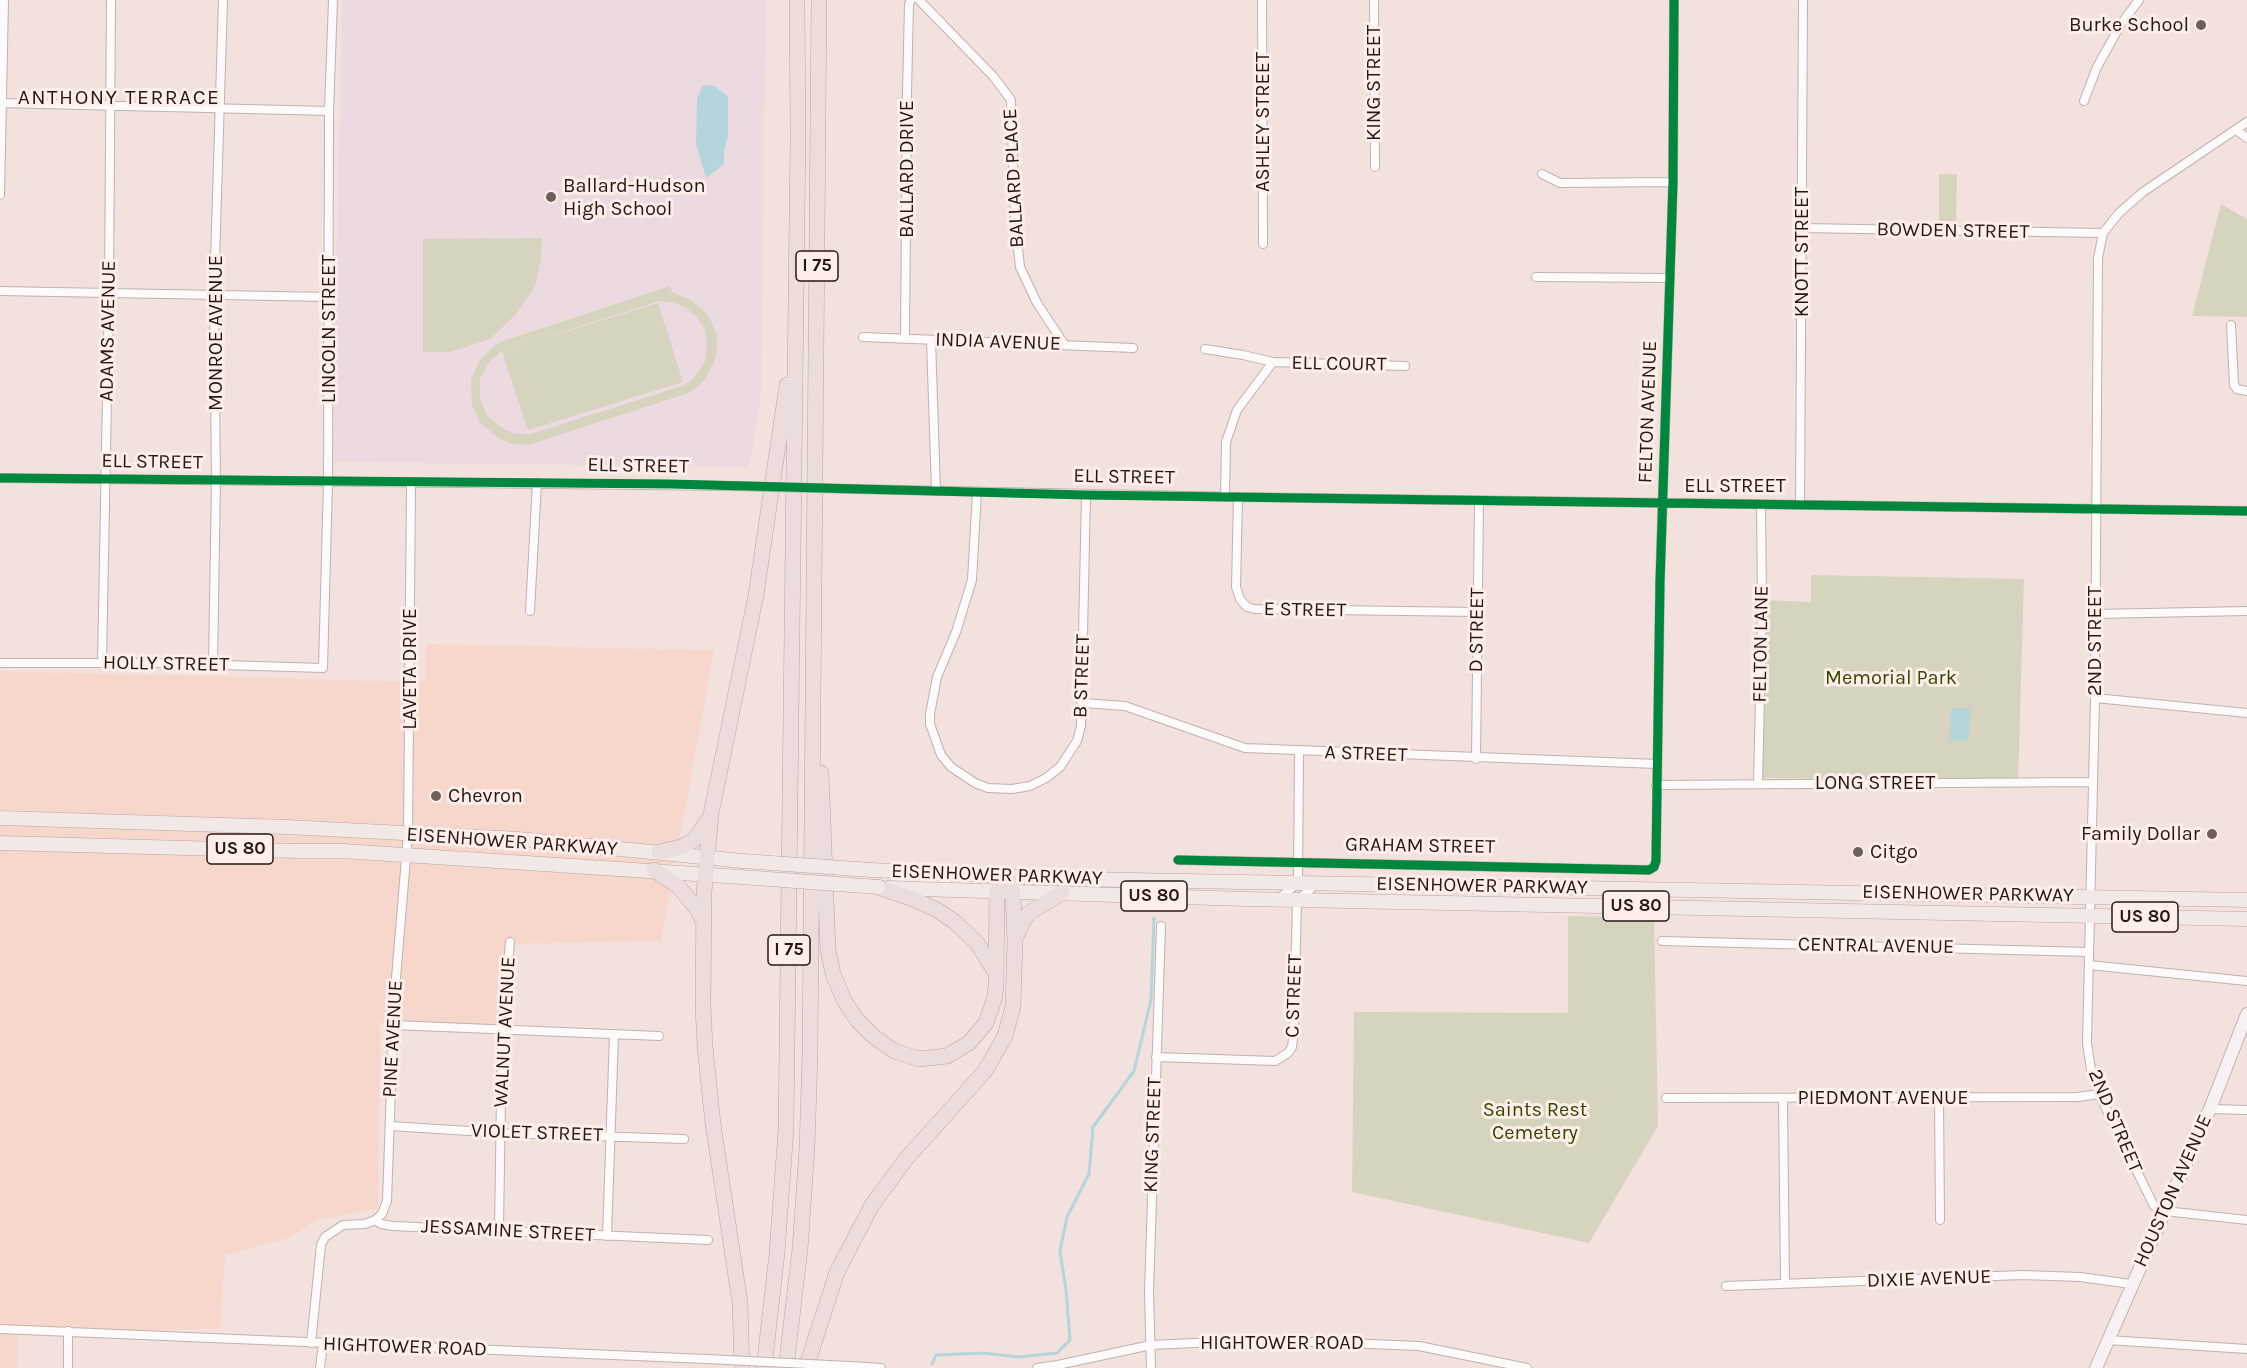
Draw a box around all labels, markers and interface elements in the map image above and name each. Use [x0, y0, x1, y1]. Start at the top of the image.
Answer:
place label: Burke School [2069, 13, 2189, 37]
marker: Burke School [2194, 18, 2208, 32]
street label: KING STREET [1362, 25, 1386, 141]
street label: ASHLEY STREET [1251, 52, 1275, 192]
district label: ANTHONY TERRACE [18, 85, 220, 111]
street label: BALLARD DRIVE [895, 100, 919, 238]
street label: BALLARD PLACE [998, 108, 1030, 248]
place label: Ballard-Hudson High School [563, 174, 706, 221]
street label: KNOTT STREET [1790, 187, 1814, 317]
marker: Ballard-Hudson High School [544, 190, 558, 204]
street label: BOWDEN STREET [1876, 218, 2030, 244]
road number: I 75 [796, 251, 838, 281]
street label: MONROE AVENUE [204, 255, 228, 411]
street label: LINCOLN STREET [317, 255, 341, 403]
street label: ADAMS AVENUE [95, 260, 121, 402]
street label: INDIA AVENUE [935, 328, 1061, 356]
street label: FELTON AVENUE [1634, 340, 1662, 484]
street label: ELL COURT [1291, 351, 1387, 377]
street label: ELL STREET [101, 449, 203, 475]
street label: ELL STREET [587, 453, 689, 479]
street label: ELL STREET [1073, 464, 1175, 490]
street label: ELL STREET [1684, 474, 1786, 498]
street label: FELTON LANE [1748, 585, 1774, 703]
street label: 2ND STREET [2083, 586, 2107, 696]
street label: D STREET [1464, 587, 1490, 673]
street label: E STREET [1263, 597, 1347, 623]
street label: LAVETA DRIVE [398, 608, 422, 730]
street label: B STREET [1069, 634, 1095, 718]
street label: HOLLY STREET [103, 651, 229, 677]
park label: Memorial Park [1825, 666, 1957, 690]
street label: A STREET [1324, 741, 1408, 767]
street label: LONG STREET [1815, 771, 1935, 795]
place label: Chevron [448, 784, 523, 808]
marker: Chevron [429, 789, 443, 803]
place label: Family Dollar [2081, 822, 2200, 846]
street label: EISENHOWER PARKWAY [406, 823, 618, 861]
marker: Family Dollar [2205, 827, 2219, 841]
street label: GRAHAM STREET [1345, 833, 1495, 859]
road number: US 80 [207, 834, 273, 864]
place label: Citgo [1870, 840, 1918, 864]
marker: Citgo [1851, 845, 1865, 859]
street label: EISENHOWER PARKWAY [891, 859, 1103, 891]
street label: EISENHOWER PARKWAY [1376, 872, 1588, 900]
street label: EISENHOWER PARKWAY [1862, 880, 2074, 908]
road number: US 80 [1121, 881, 1187, 911]
road number: US 80 [1603, 891, 1669, 921]
road number: US 80 [2112, 902, 2178, 932]
street label: CENTRAL AVENUE [1798, 933, 1954, 959]
road number: I 75 [768, 935, 810, 965]
street label: C STREET [1281, 954, 1307, 1038]
street label: WALNUT AVENUE [489, 956, 521, 1108]
street label: PINE AVENUE [378, 980, 408, 1098]
street label: 2ND STREET [2082, 1066, 2148, 1176]
street label: KING STREET [1139, 1077, 1167, 1193]
street label: PIEDMONT AVENUE [1798, 1086, 1968, 1110]
park label: Saints Rest Cemetery [1483, 1098, 1587, 1145]
street label: HOUSTON AVENUE [2129, 1111, 2217, 1271]
street label: VIOLET STREET [471, 1119, 603, 1147]
street label: JESSAMINE STREET [420, 1214, 596, 1248]
street label: DIXIE AVENUE [1866, 1265, 1992, 1293]
street label: HIGHTOWER ROAD [1200, 1331, 1364, 1355]
street label: HIGHTOWER ROAD [323, 1332, 487, 1362]

